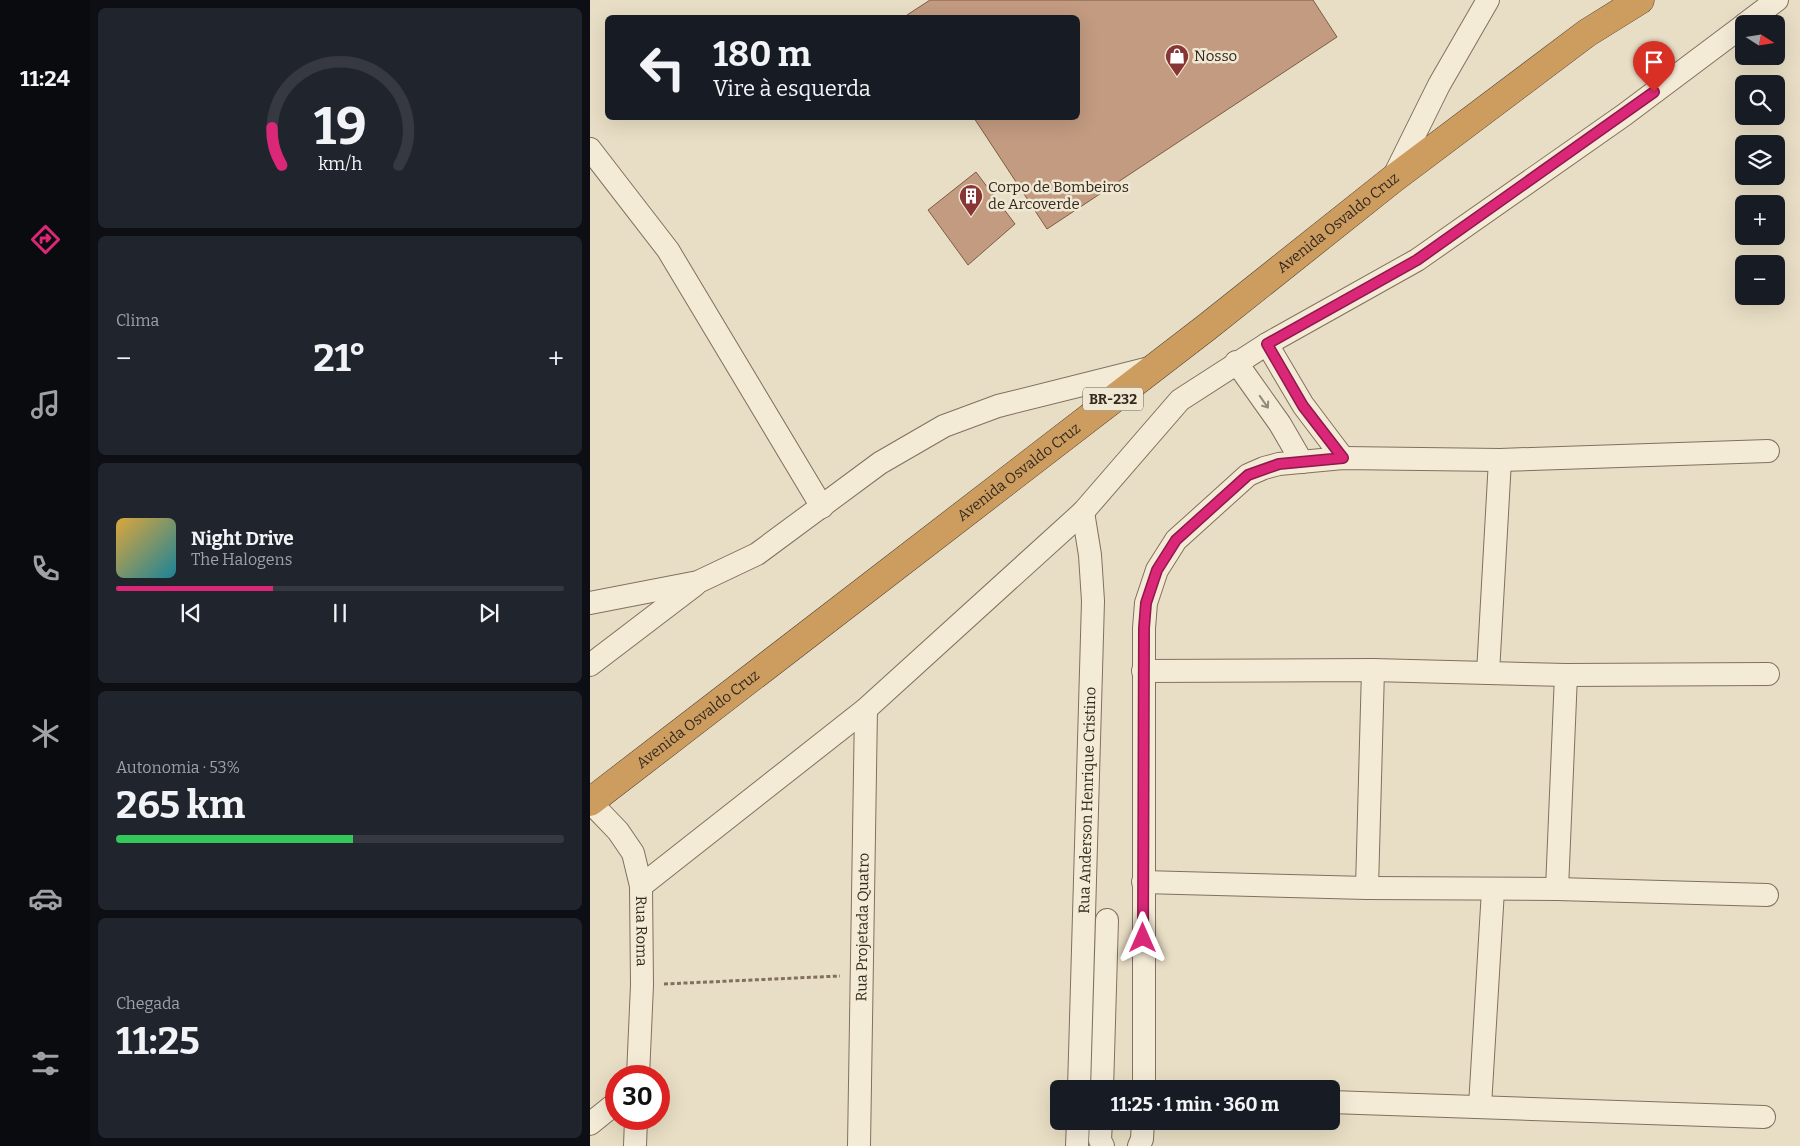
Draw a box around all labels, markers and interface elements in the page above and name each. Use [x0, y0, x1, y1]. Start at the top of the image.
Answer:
north arrow [1735, 15, 1785, 65]
map controls [1735, 15, 1785, 305]
text: 180 m [713, 33, 811, 75]
icon: left [630, 35, 695, 100]
pin [1633, 41, 1675, 92]
shop icon: Nosso [1164, 43, 1190, 77]
place label: Nosso [1194, 47, 1237, 65]
icon: arrive [1640, 48, 1668, 76]
text: 11:24 [20, 65, 70, 92]
text: Vire à esquerda [713, 75, 871, 102]
button: search [1735, 75, 1785, 125]
text: 19 [313, 95, 367, 158]
button: layers [1735, 135, 1785, 185]
text: km/h [318, 153, 362, 175]
street label: Avenida Osvaldo Cruz [1273, 169, 1402, 277]
place label: Corpo de Bombeiros de Arcoverde [988, 178, 1129, 213]
building icon: Corpo de Bombeiros de Arcoverde [958, 183, 984, 217]
button: + [1735, 195, 1785, 245]
icon: directions [28, 222, 63, 257]
button: − [1735, 255, 1785, 305]
text: Clima [116, 311, 159, 330]
text: 21° [313, 335, 366, 381]
text: − [116, 342, 131, 375]
text: + [548, 342, 564, 375]
icon: music [28, 387, 63, 422]
road number: BR-232 [1083, 388, 1143, 410]
one-way arrow [1259, 395, 1269, 409]
street label: Avenida Osvaldo Cruz [954, 419, 1084, 525]
text: Night Drive [191, 527, 294, 550]
text: The Halogens [191, 550, 292, 569]
icon: phone [28, 551, 63, 586]
icon: previous [177, 599, 205, 627]
icon: pause [326, 599, 354, 627]
icon: next [475, 599, 503, 627]
street label: Avenida Osvaldo Cruz [633, 666, 763, 772]
street label: Rua Anderson Henrique Cristino [1075, 686, 1100, 914]
icon: climate [28, 716, 63, 751]
text: Autonomia · 53% [116, 758, 240, 777]
text: 265 km [116, 782, 245, 828]
street label: Rua Projetada Quatro [852, 853, 873, 1001]
icon: car [28, 881, 63, 916]
street label: Rua Roma [632, 896, 651, 967]
position arrow [1116, 911, 1168, 963]
text: Chegada [116, 994, 180, 1013]
text: 11:25 [116, 1018, 200, 1064]
icon: filters [28, 1046, 63, 1081]
speed limit sign: 30 [605, 1065, 670, 1130]
text: 11:25 · 1 min · 360 m [1111, 1093, 1279, 1116]

